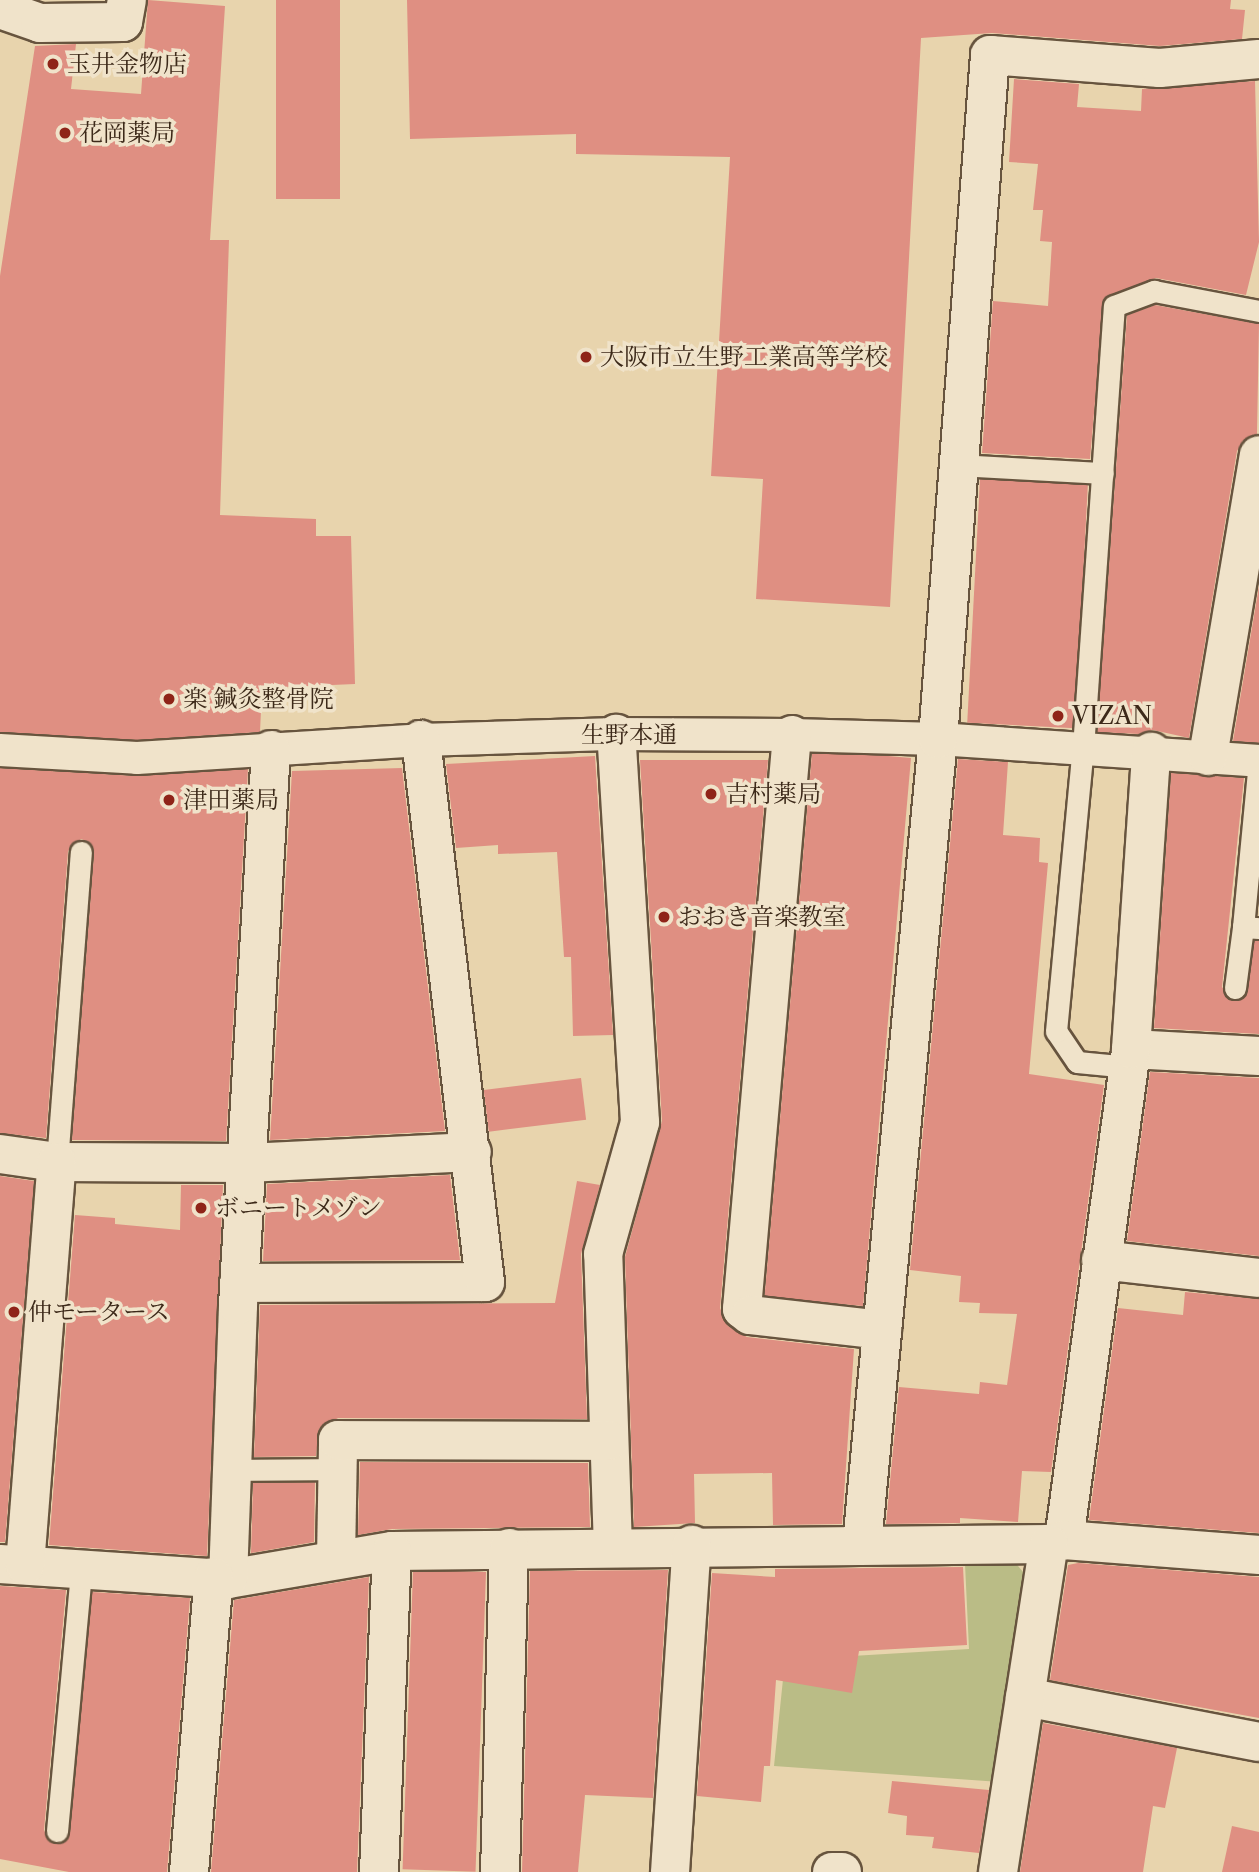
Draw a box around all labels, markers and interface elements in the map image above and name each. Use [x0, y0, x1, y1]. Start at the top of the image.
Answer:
place label: 玉井金物店 [67, 50, 187, 78]
marker: 玉井金物店 [45, 56, 61, 72]
place label: 花岡薬局 [79, 119, 175, 147]
marker: 花岡薬局 [57, 125, 73, 141]
place label: 大阪市立生野工業高等学校 [600, 343, 888, 371]
marker: 大阪市立生野工業高等学校 [578, 349, 594, 365]
place label: 楽 鍼灸整骨院 [183, 685, 333, 713]
marker: 楽 鍼灸整骨院 [161, 691, 177, 707]
place label: VIZAN [1072, 702, 1152, 730]
marker: VIZAN [1050, 708, 1066, 724]
street label: 生野本通 [581, 721, 677, 749]
place label: 吉村薬局 [725, 780, 821, 808]
place label: 津田薬局 [183, 786, 279, 814]
marker: 吉村薬局 [703, 786, 719, 802]
marker: 津田薬局 [161, 792, 177, 808]
place label: おおき音楽教室 [678, 903, 846, 931]
marker: おおき音楽教室 [656, 909, 672, 925]
place label: ボニートメゾン [215, 1194, 383, 1222]
marker: ボニートメゾン [193, 1200, 209, 1216]
place label: 仲モータース [28, 1298, 171, 1326]
marker: 仲モータース [6, 1304, 22, 1320]

